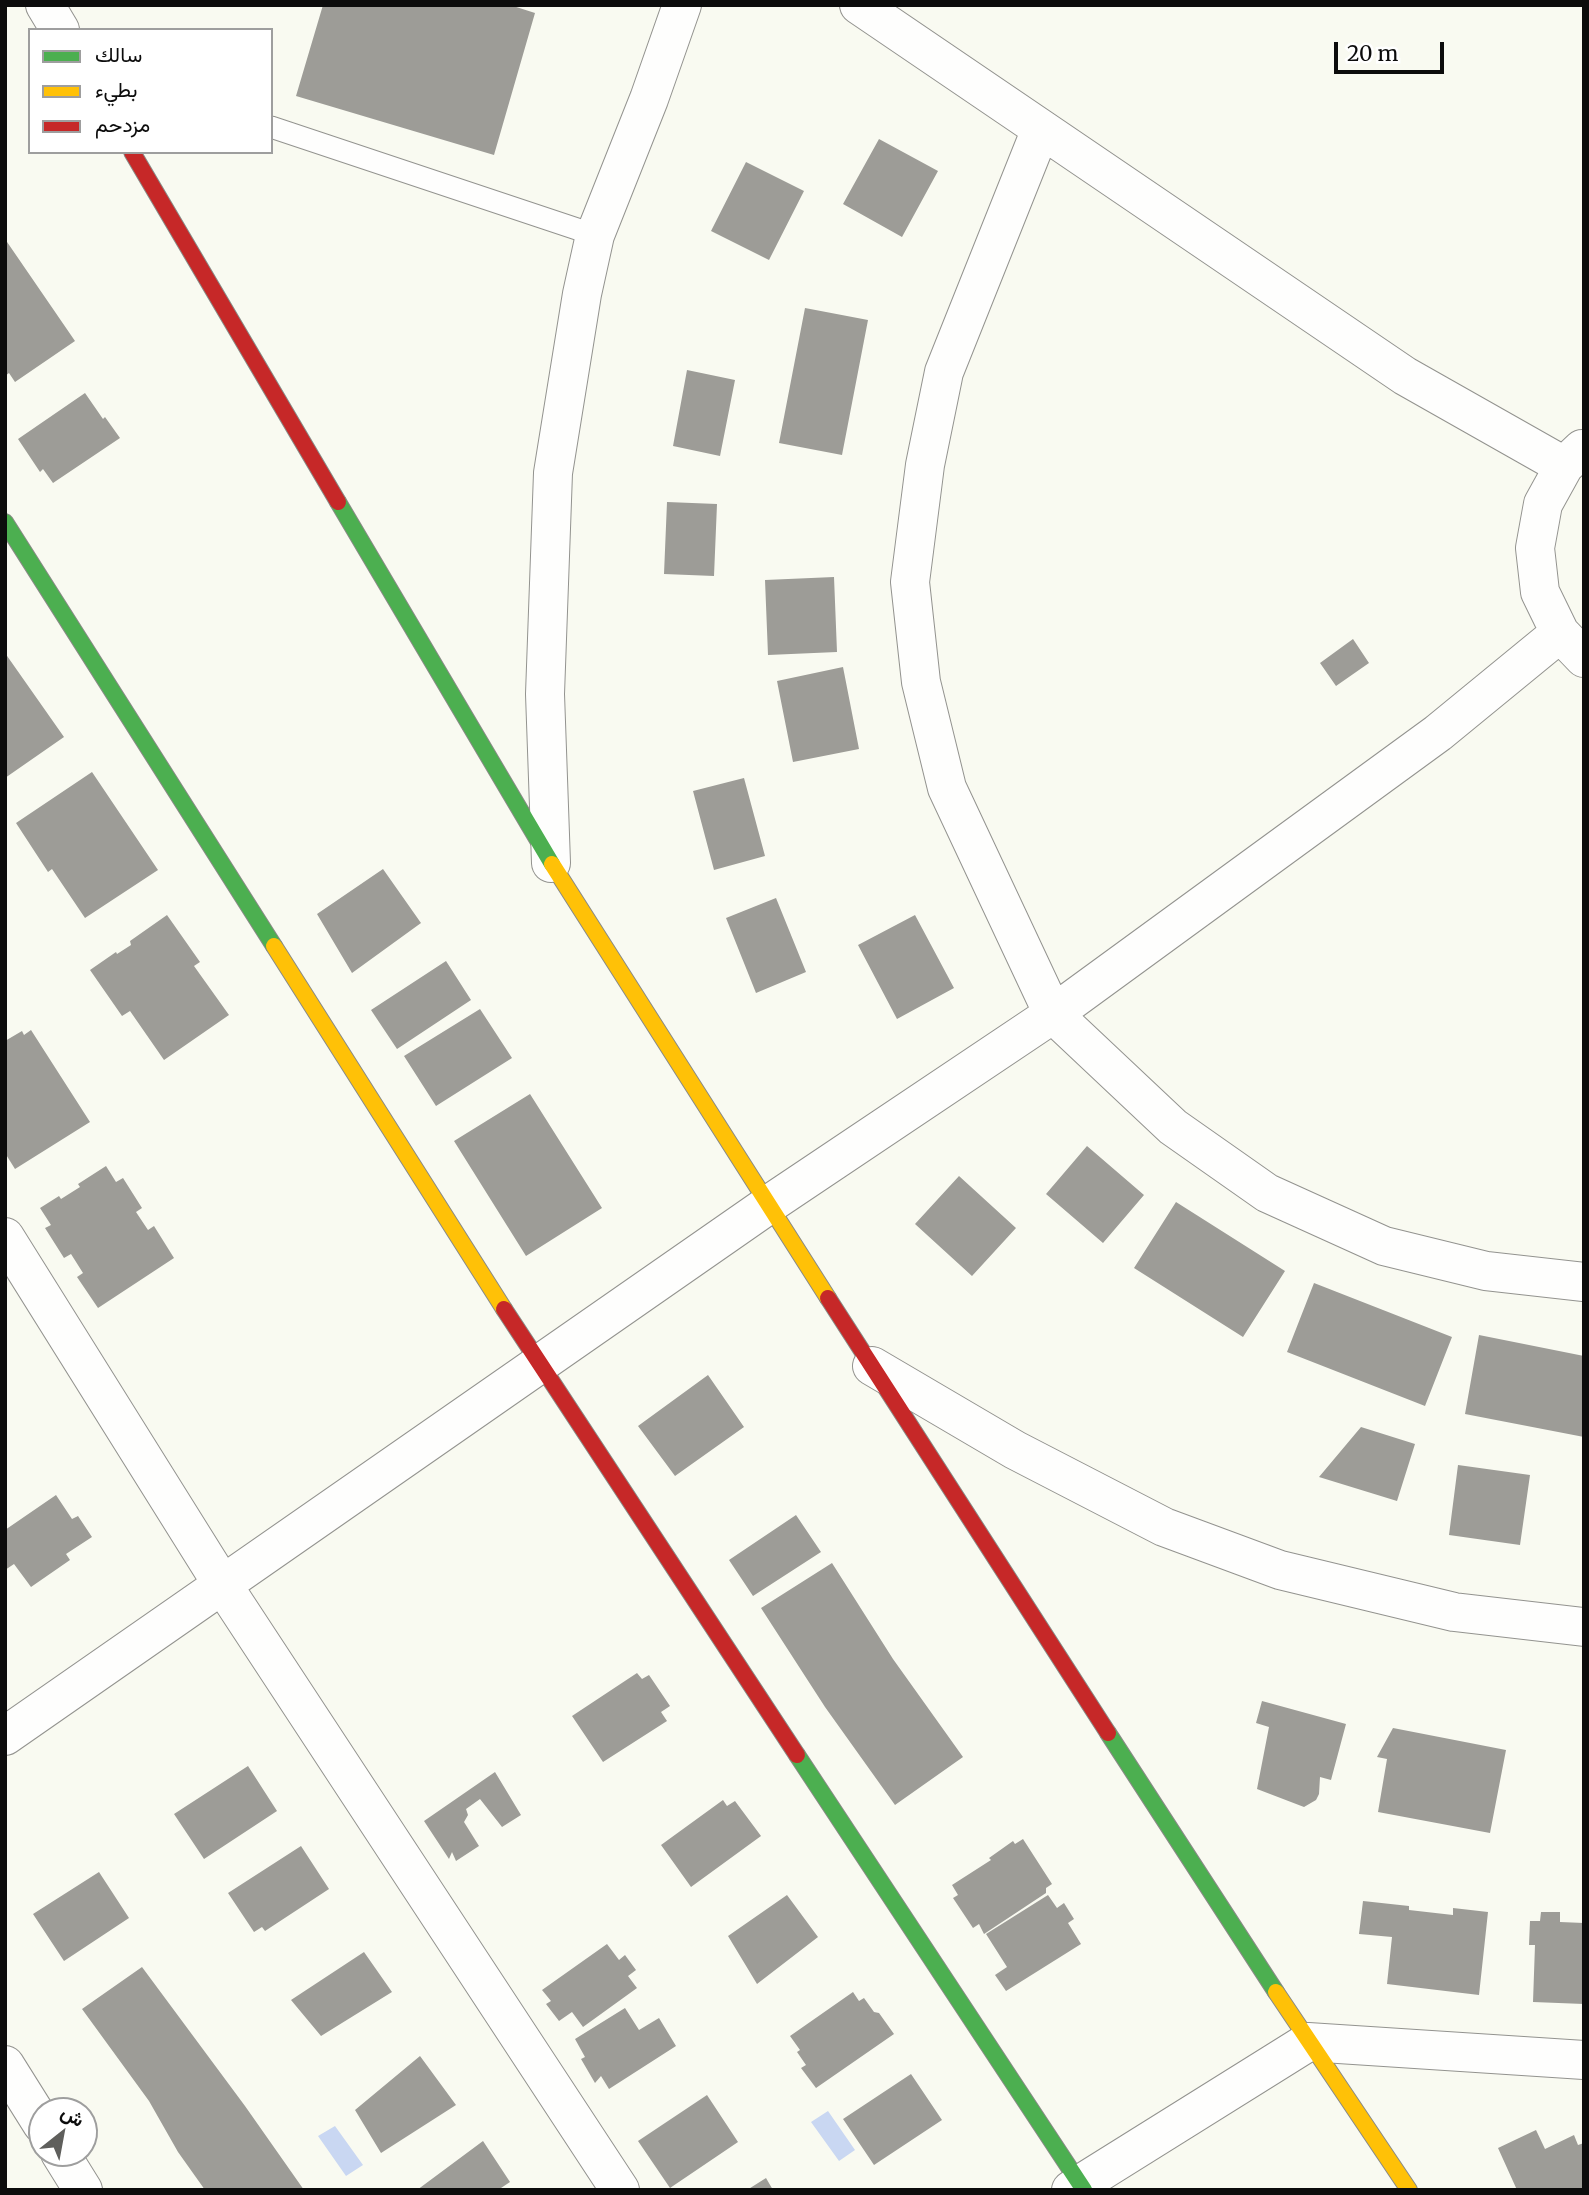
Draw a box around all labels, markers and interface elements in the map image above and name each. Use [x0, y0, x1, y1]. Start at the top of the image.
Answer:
legend [28, 28, 273, 154]
scale bar [1337, 28, 1447, 72]
text: 20 m [1347, 40, 1398, 67]
text: سالك [95, 41, 142, 68]
text: بطيء [95, 76, 138, 103]
text: مزدحم [95, 111, 150, 138]
north arrow [28, 2097, 98, 2167]
text: ش [57, 2100, 89, 2132]

